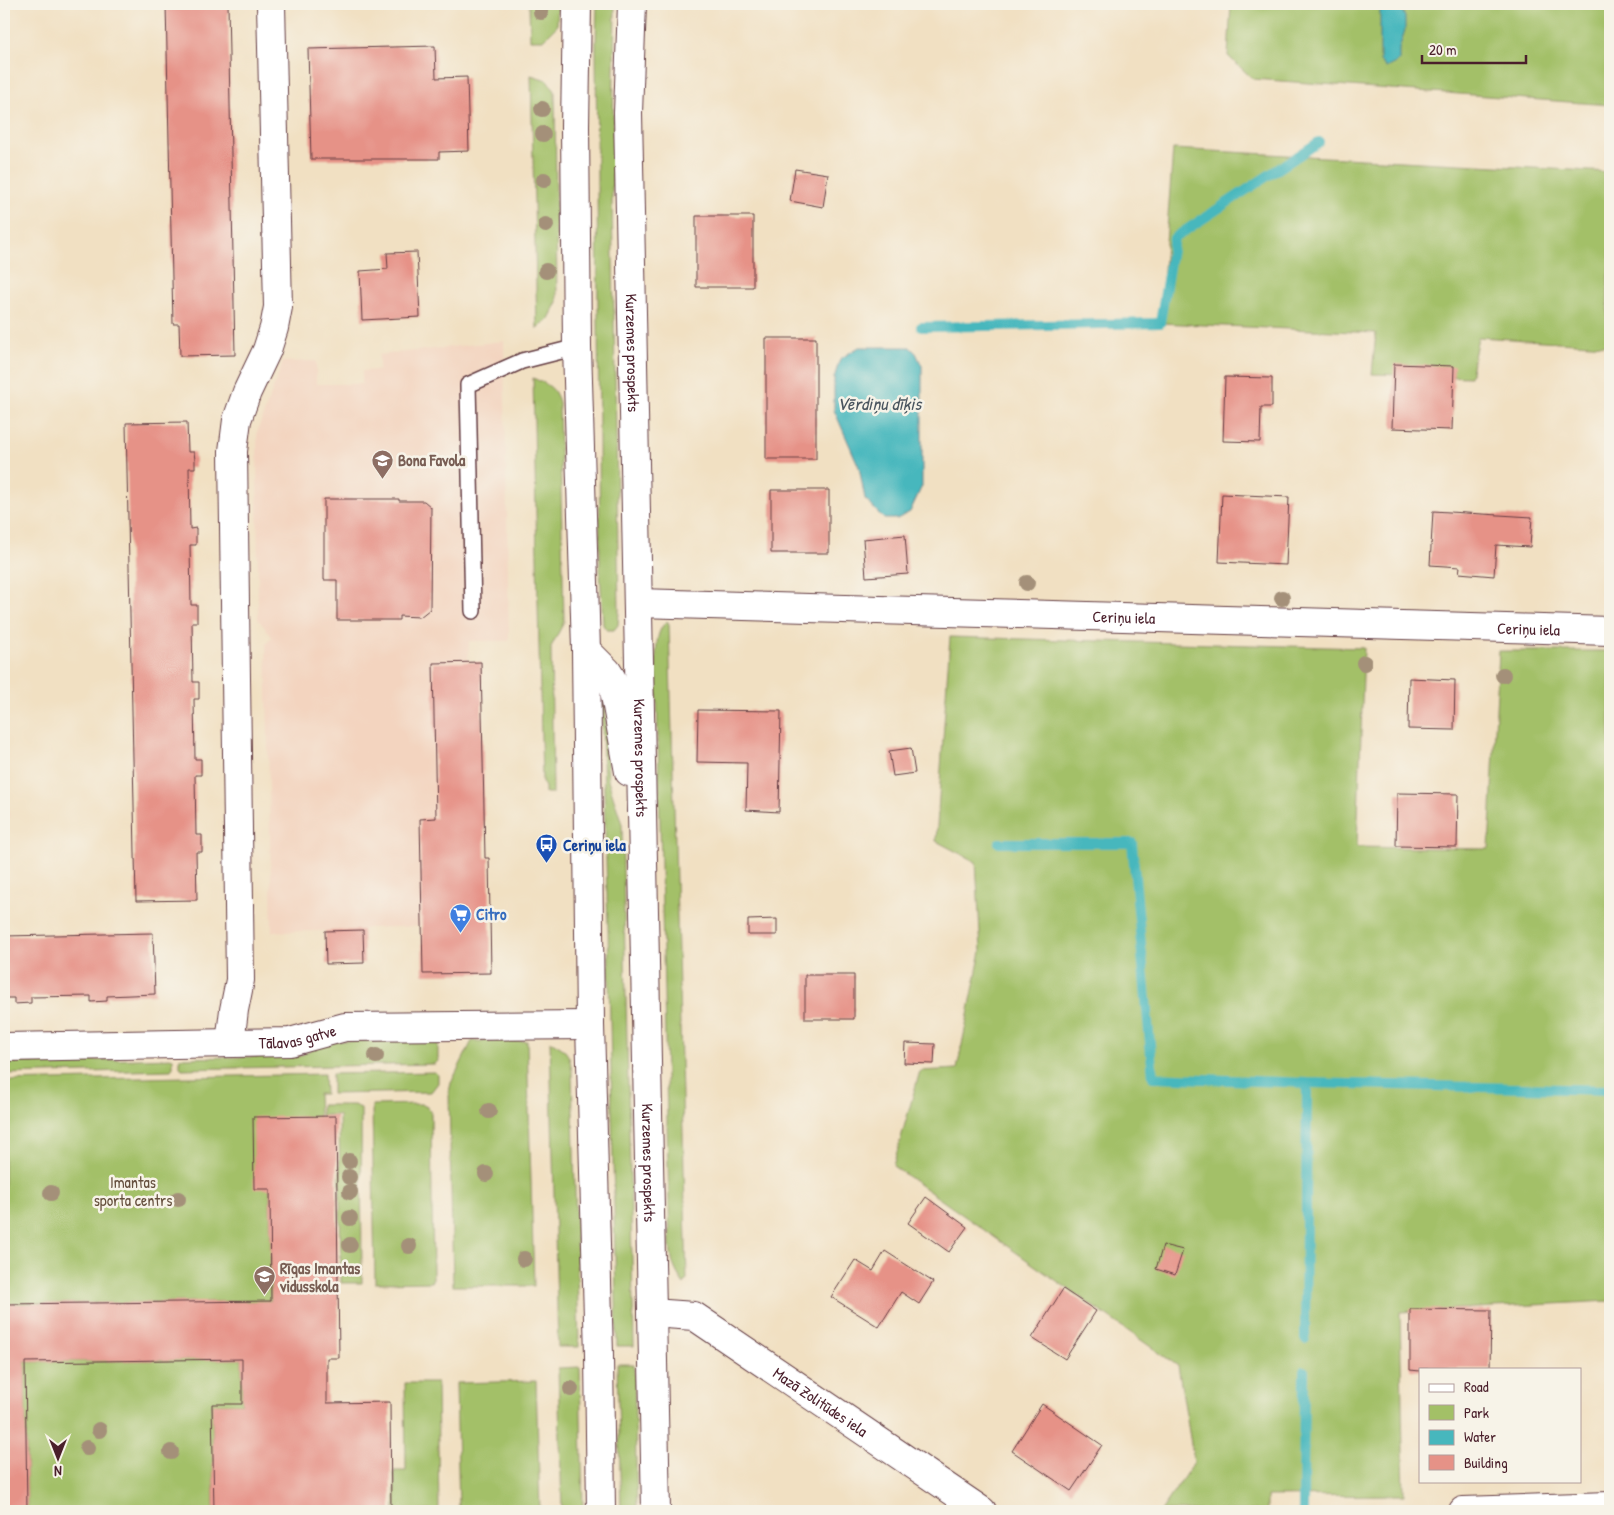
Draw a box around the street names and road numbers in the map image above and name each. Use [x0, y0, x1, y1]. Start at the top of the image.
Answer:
street label: Kurzemes prospekts [621, 293, 645, 412]
street label: Ceriņu iela [1092, 605, 1155, 629]
street label: Ceriņu iela [1497, 617, 1560, 641]
street label: Kurzemes prospekts [629, 698, 653, 817]
street label: Tālavas gatve [258, 1019, 339, 1054]
street label: Kurzemes prospekts [637, 1103, 661, 1222]
street label: Mazā Zolitūdes iela [769, 1362, 872, 1442]

